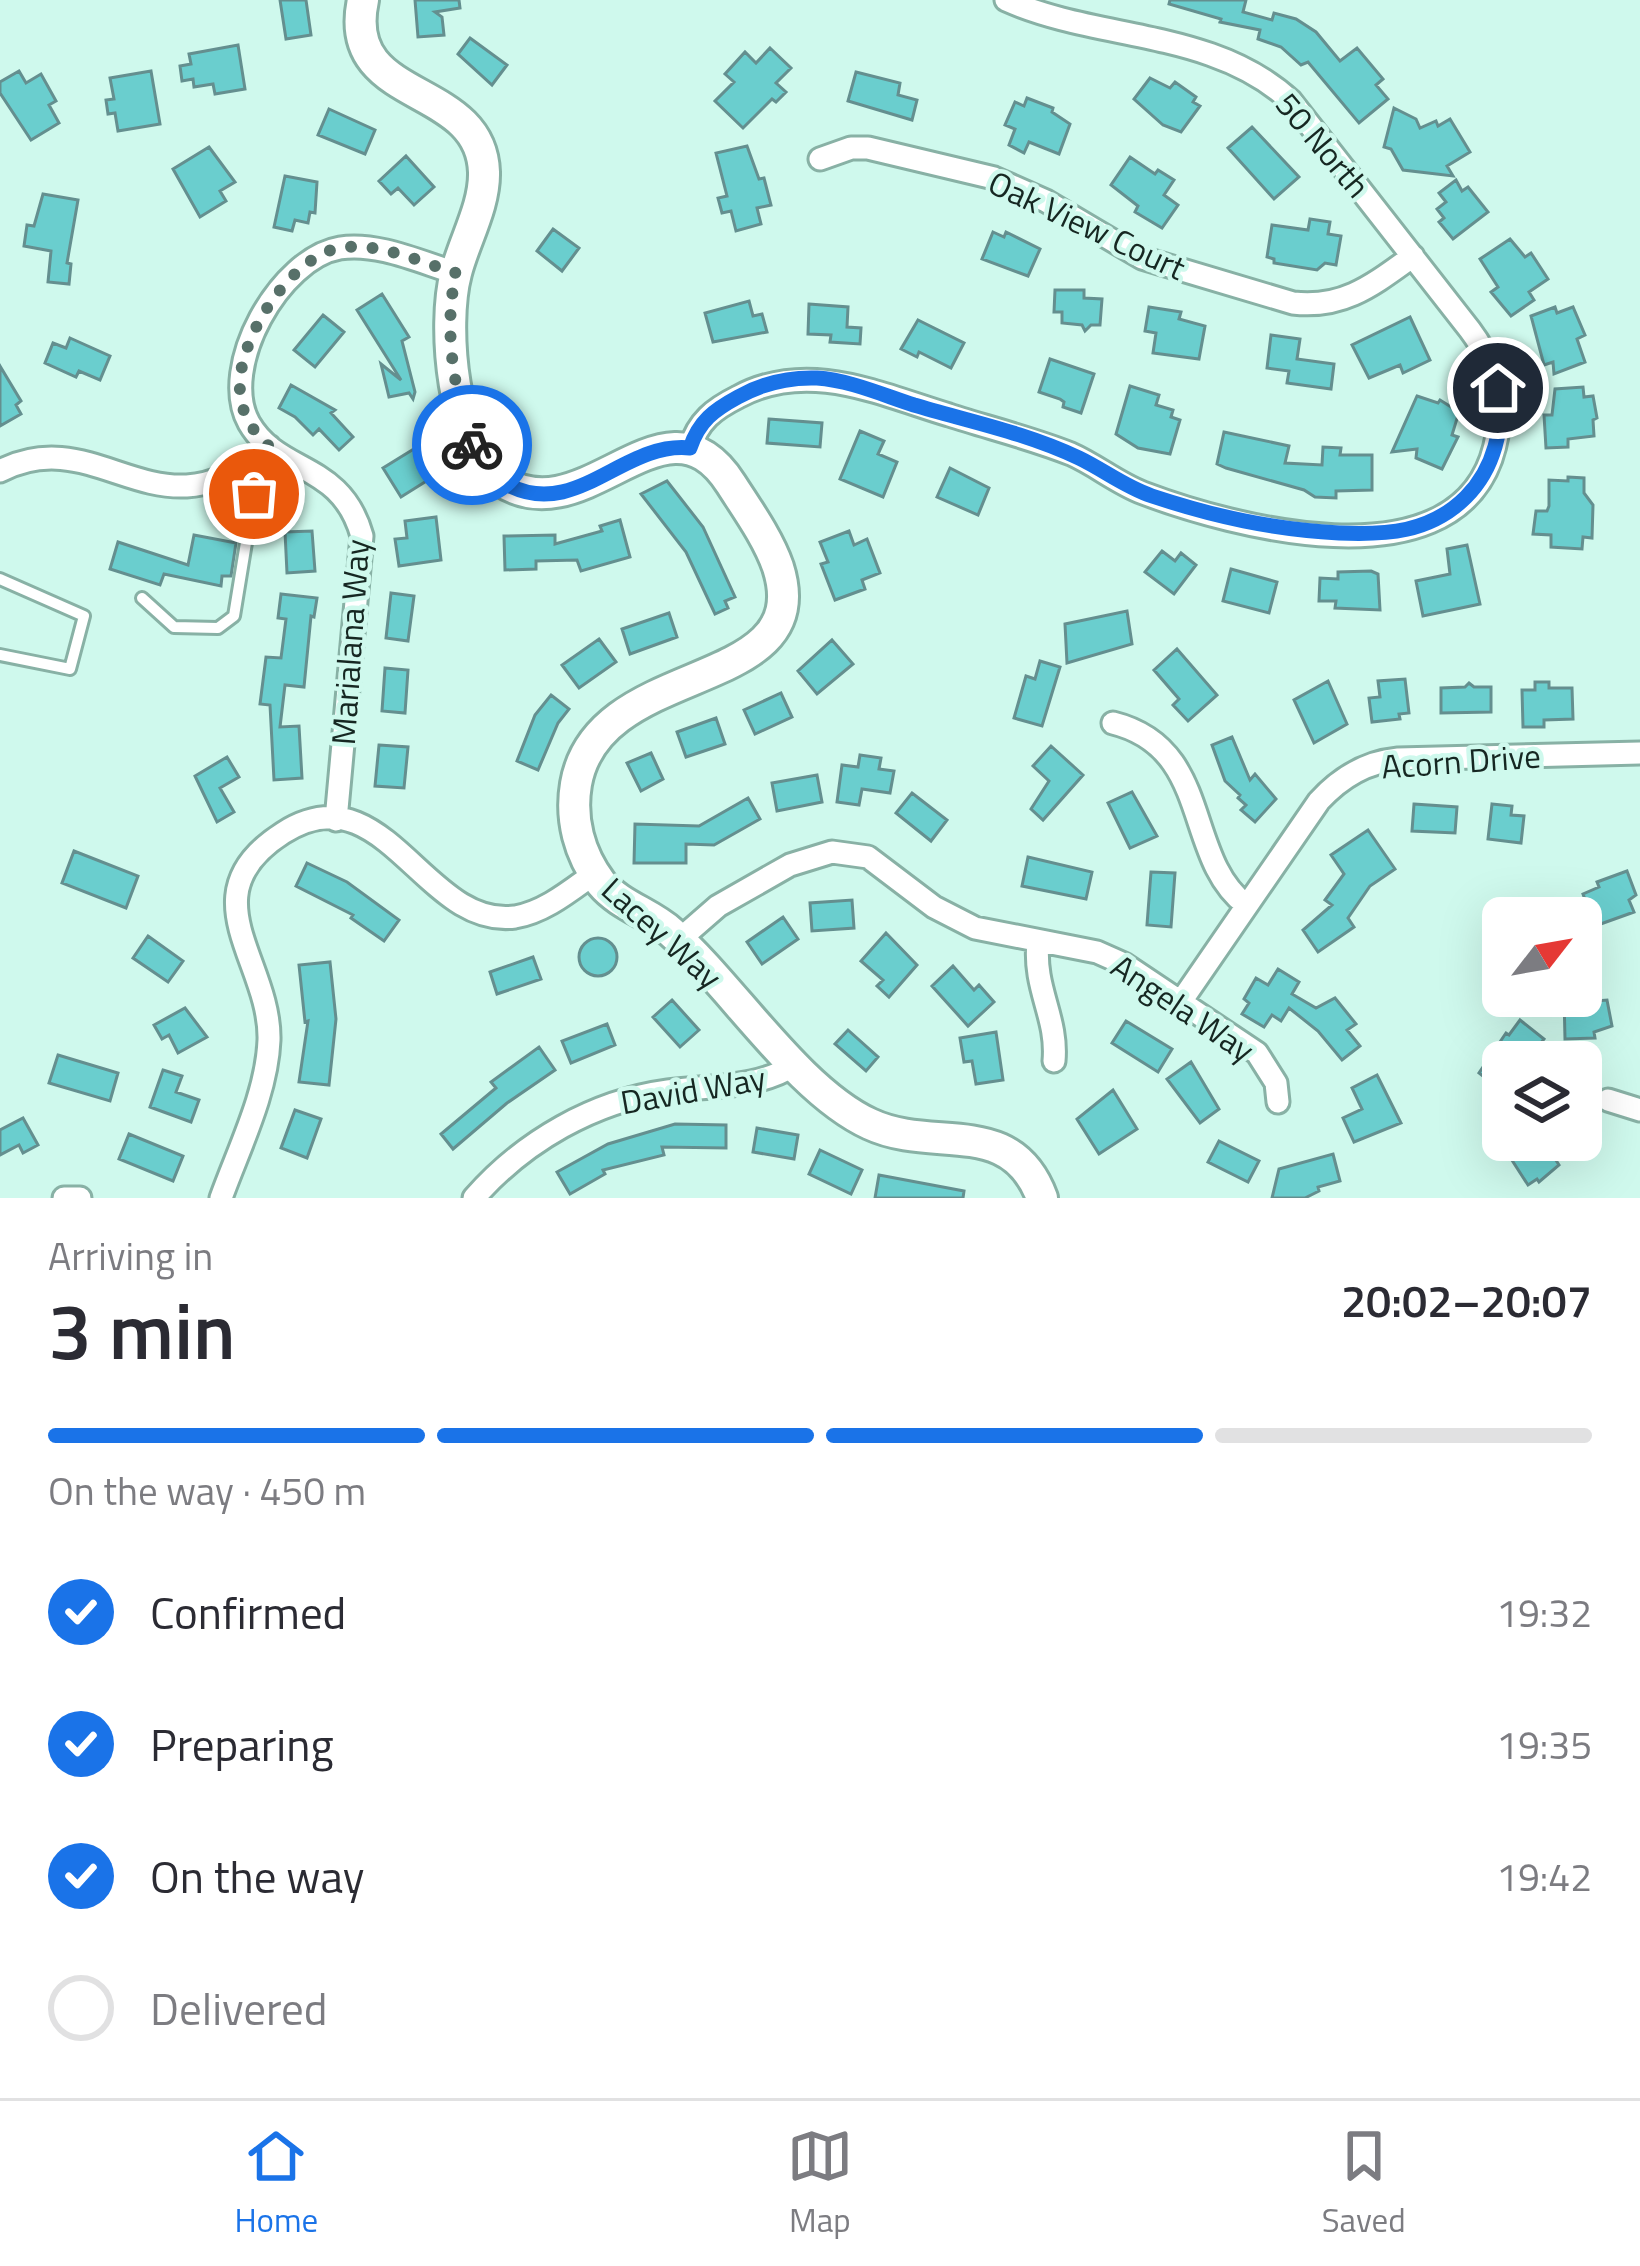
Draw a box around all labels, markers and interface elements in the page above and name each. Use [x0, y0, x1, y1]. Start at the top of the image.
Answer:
street label: 50 North [1264, 81, 1382, 209]
street label: Oak View Court [980, 157, 1194, 293]
pin [1447, 337, 1549, 439]
icon: home [1465, 355, 1531, 421]
courier [412, 385, 532, 505]
icon: bike [439, 412, 505, 478]
pin [203, 443, 305, 545]
icon: bag [221, 461, 287, 527]
street label: Marialana Way [318, 537, 382, 747]
street label: Acorn Drive [1380, 730, 1542, 792]
street label: Lacey Way [591, 865, 733, 1001]
north arrow [1482, 897, 1602, 1017]
map controls [1482, 897, 1602, 1161]
street label: Angela Way [1101, 942, 1265, 1074]
button: layers [1482, 1041, 1602, 1161]
street label: David Way [617, 1053, 770, 1127]
text: Arriving in [48, 1226, 213, 1285]
text: 20:02–20:07 [1341, 1266, 1592, 1334]
text: 3 min [48, 1271, 236, 1389]
text: On the way · 450 m [48, 1461, 366, 1520]
text: Confirmed [150, 1578, 346, 1646]
icon: check [48, 1579, 114, 1645]
text: 19:32 [1496, 1583, 1592, 1642]
text: Preparing [150, 1710, 334, 1778]
icon: check [48, 1711, 114, 1777]
text: 19:35 [1496, 1715, 1592, 1774]
text: On the way [150, 1842, 364, 1910]
icon: check [48, 1843, 114, 1909]
text: 19:42 [1496, 1847, 1592, 1906]
text: Delivered [150, 1974, 328, 2042]
tab: Home [234, 2123, 318, 2245]
tab: Map [787, 2123, 853, 2245]
tab: Saved [1322, 2123, 1406, 2245]

